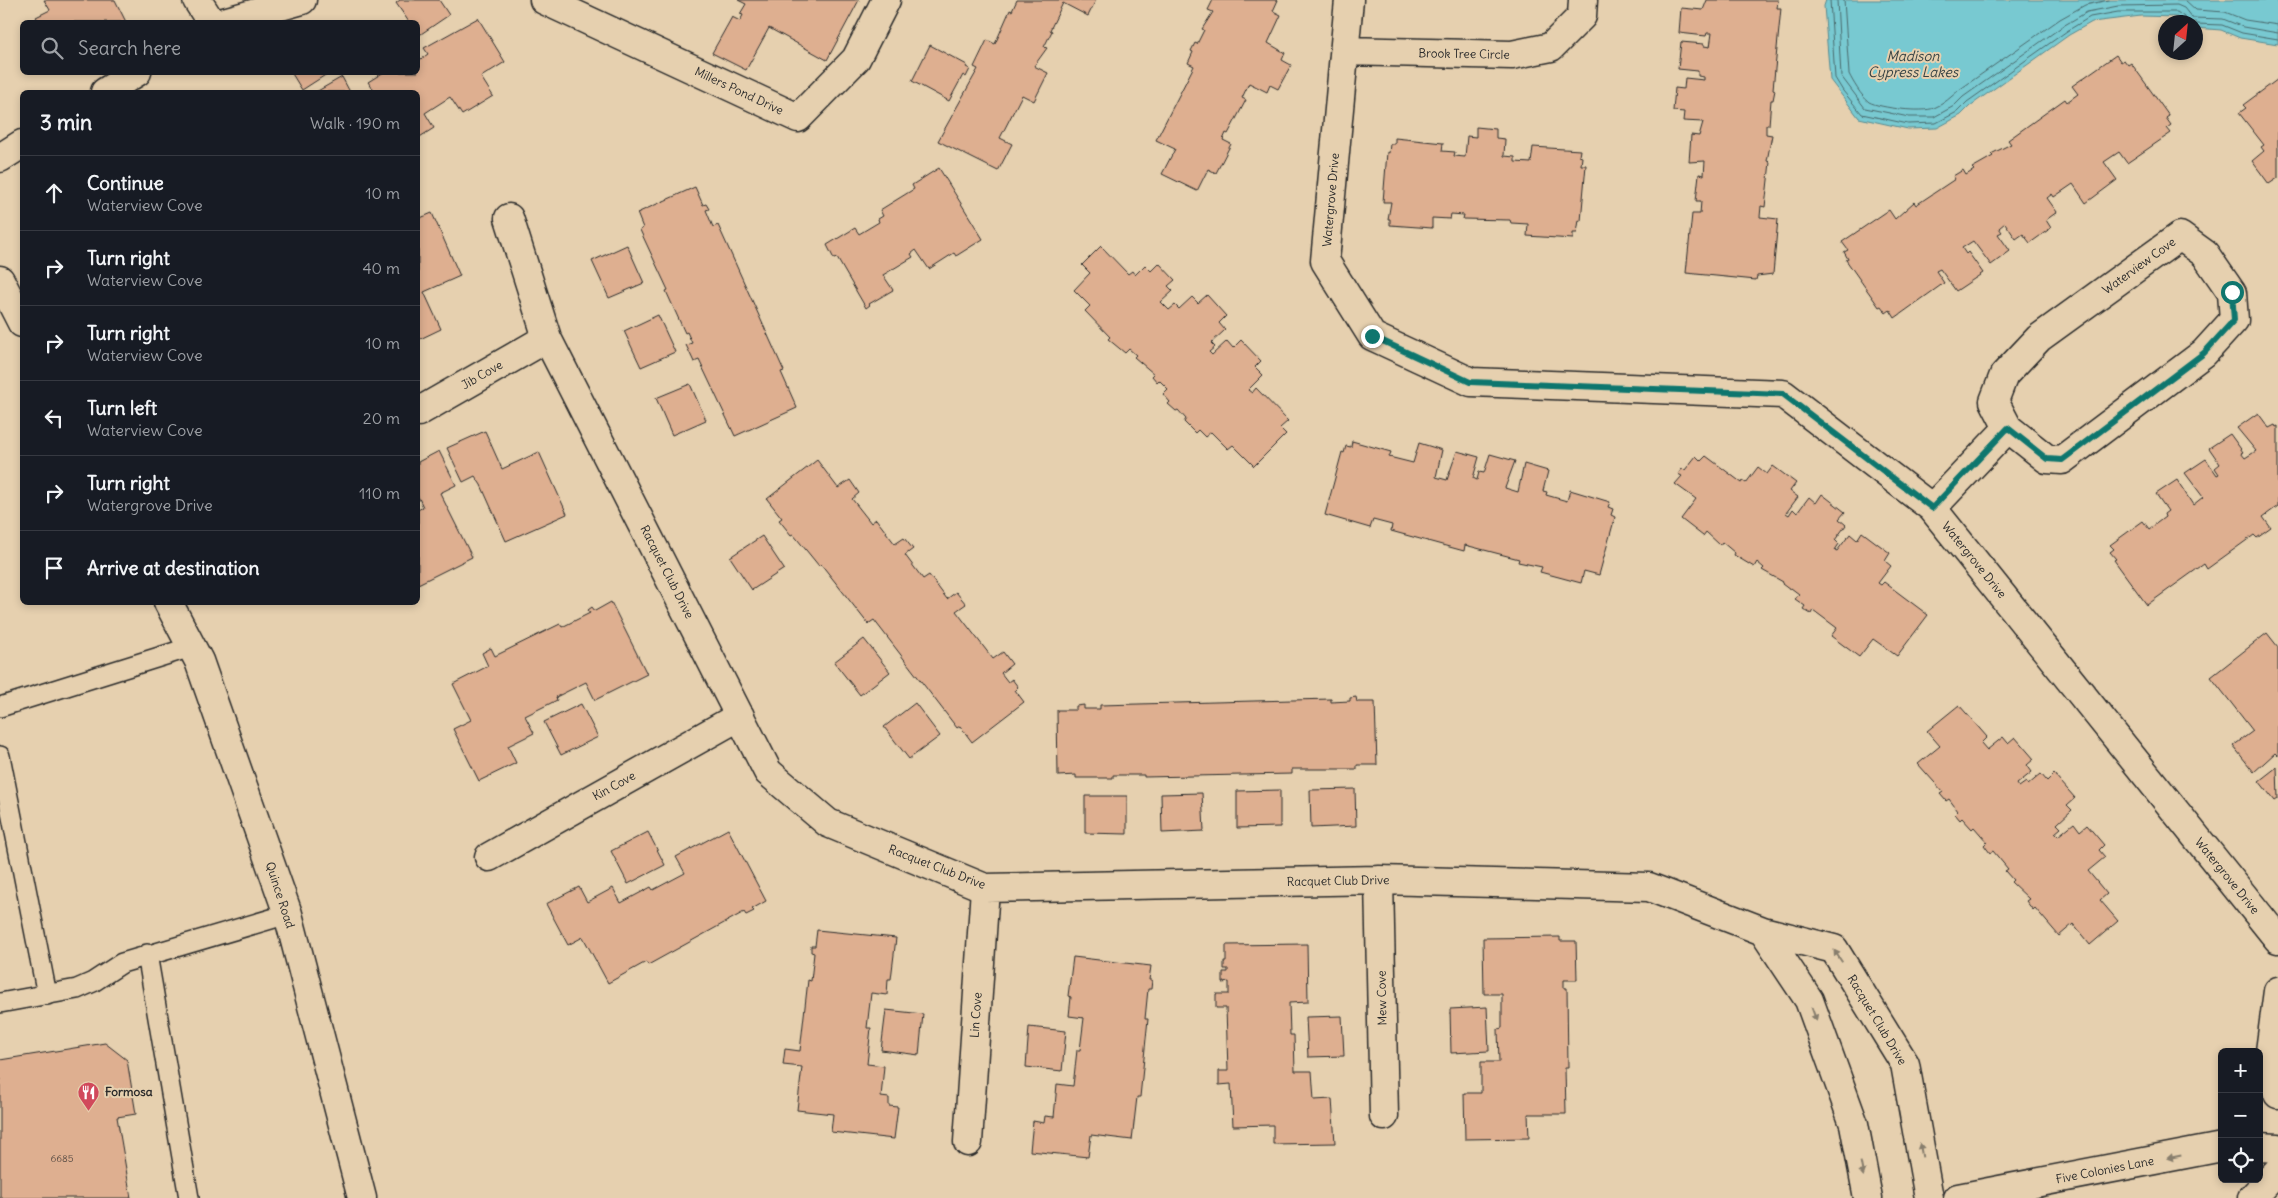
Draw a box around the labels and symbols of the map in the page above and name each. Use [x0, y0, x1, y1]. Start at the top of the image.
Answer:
north arrow [2158, 15, 2203, 60]
street label: Brook Tree Circle [1418, 45, 1510, 62]
water label: Madison Cypress Lakes [1868, 47, 1960, 81]
street label: Millers Pond Drive [692, 63, 786, 118]
street label: Watergrove Drive [1319, 152, 1342, 248]
street label: Waterview Cove [2099, 234, 2178, 297]
route start [2221, 281, 2244, 304]
route end [1361, 325, 1384, 348]
street label: Jib Cove [458, 357, 505, 392]
street label: Watergrove Drive [1939, 518, 2010, 601]
street label: Racquet Club Drive [637, 523, 697, 621]
street label: Kin Cove [590, 768, 638, 803]
street label: Watergrove Drive [2192, 834, 2263, 917]
street label: Racquet Club Drive [887, 841, 988, 892]
street label: Quince Road [263, 860, 298, 930]
street label: Racquet Club Drive [1286, 872, 1390, 889]
one-way arrow [1833, 949, 1843, 962]
street label: Mew Cove [1374, 970, 1389, 1026]
street label: Racquet Club Drive [1845, 972, 1910, 1068]
street label: Lin Cove [966, 992, 985, 1038]
one-way arrow [1810, 1007, 1818, 1022]
restaurant icon: Formosa [77, 1080, 101, 1111]
place label: Formosa [105, 1084, 153, 1099]
one-way arrow [1916, 1142, 1924, 1158]
house number: 6685 [50, 1152, 74, 1165]
street label: Five Colonies Lane [2055, 1153, 2155, 1186]
one-way arrow [2165, 1153, 2181, 1161]
one-way arrow [1859, 1161, 1867, 1177]

